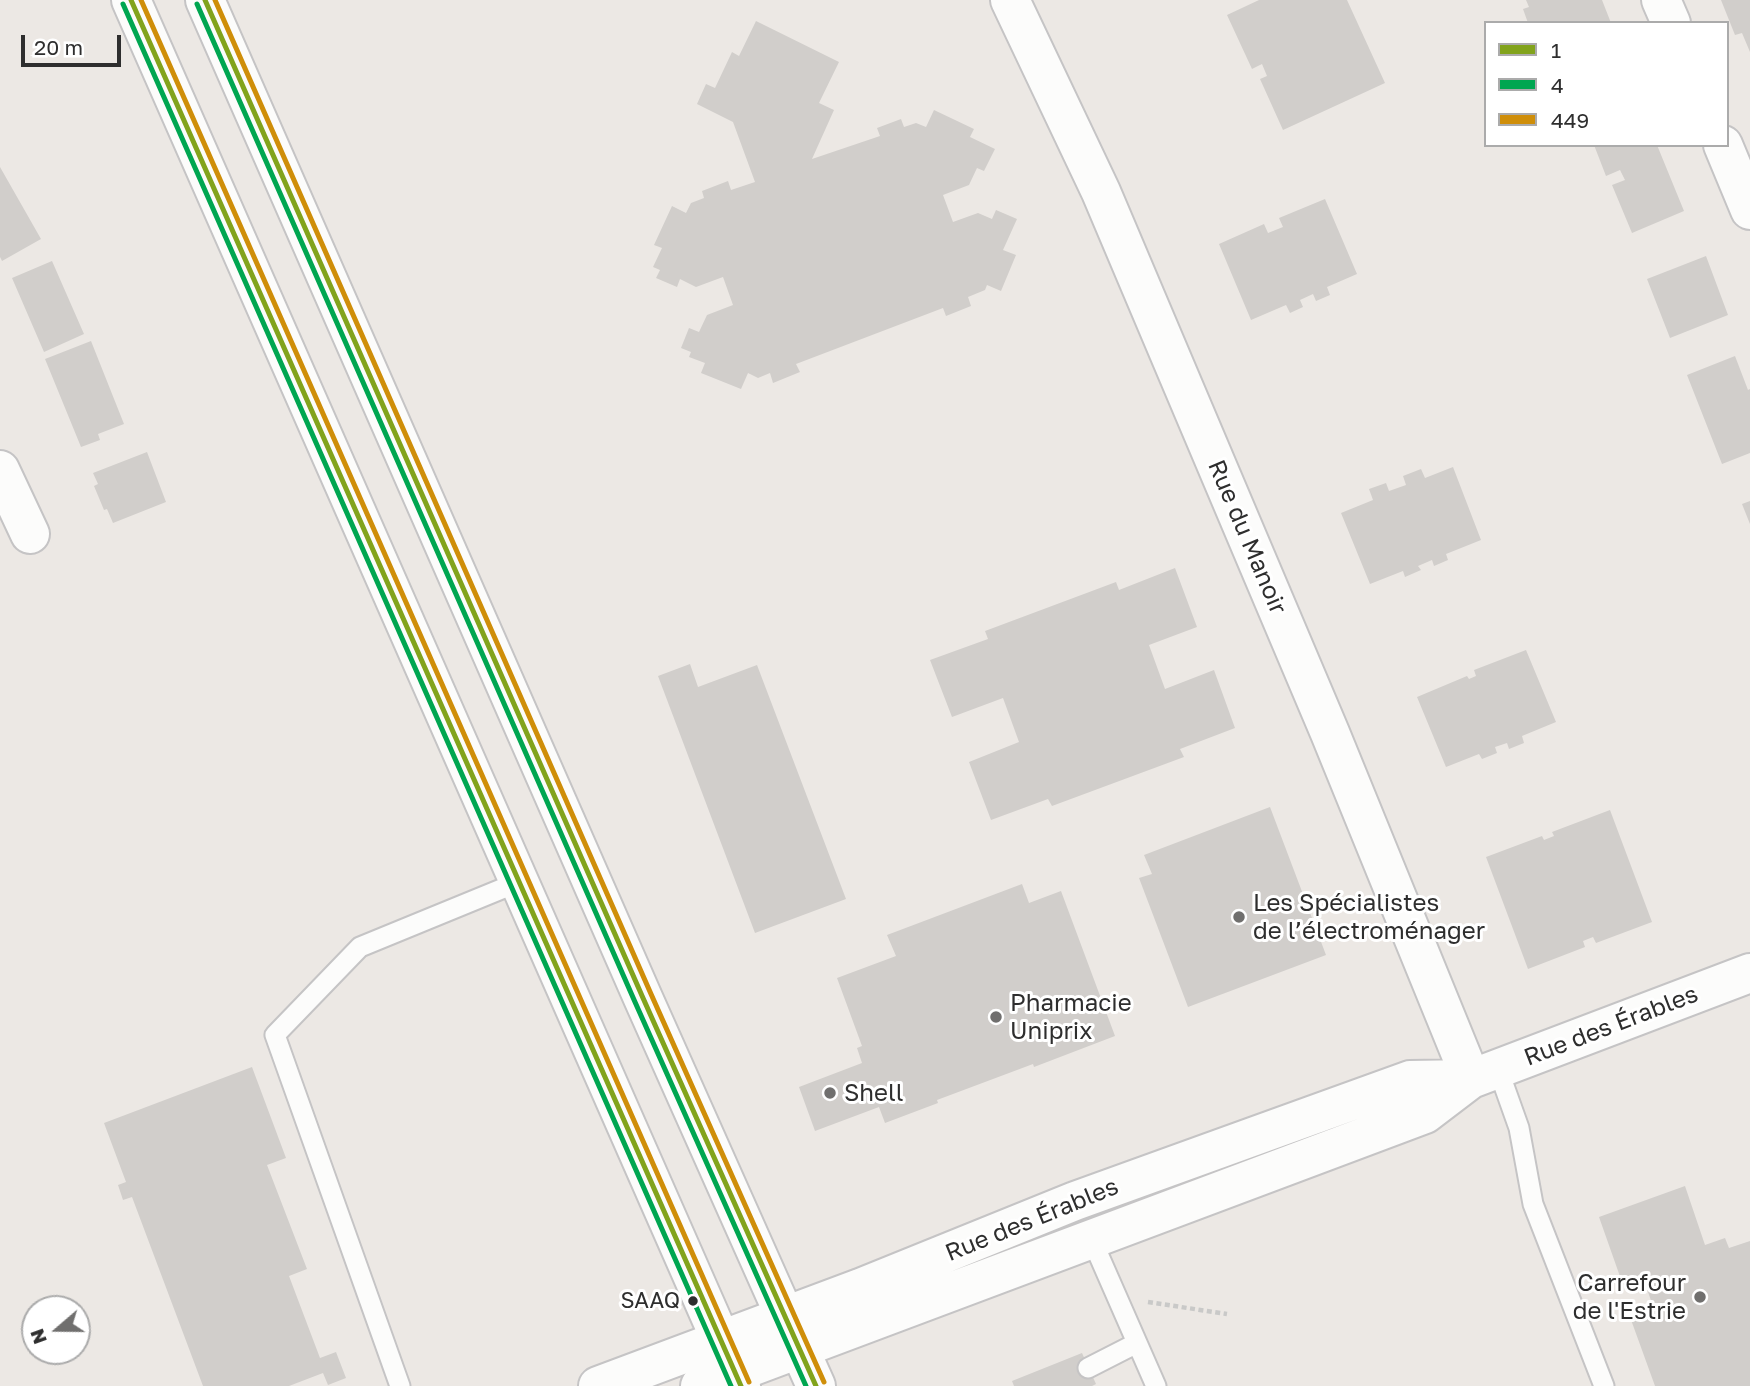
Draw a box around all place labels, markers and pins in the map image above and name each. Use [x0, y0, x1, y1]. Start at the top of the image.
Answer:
place label: Les Spécialistes de l’électroménager [1253, 889, 1485, 945]
marker: Les Spécialistes de l’électroménager [1231, 909, 1247, 925]
place label: Pharmacie Uniprix [1010, 989, 1132, 1045]
marker: Pharmacie Uniprix [988, 1009, 1004, 1025]
place label: Shell [844, 1079, 903, 1107]
marker: Shell [822, 1085, 838, 1101]
place label: Carrefour de l'Estrie [1573, 1269, 1686, 1325]
place label: SAAQ [620, 1288, 680, 1314]
marker: Carrefour de l'Estrie [1692, 1289, 1708, 1305]
marker: SAAQ [686, 1294, 700, 1308]

